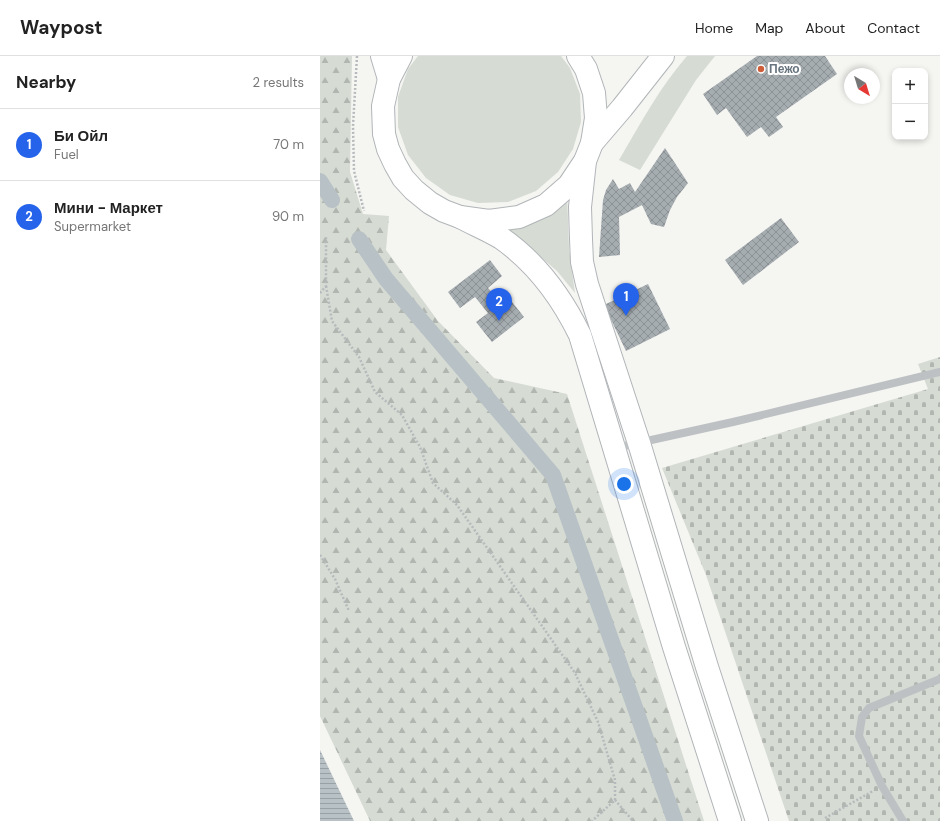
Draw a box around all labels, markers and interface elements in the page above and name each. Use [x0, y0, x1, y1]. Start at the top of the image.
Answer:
text: Waypost [20, 15, 103, 40]
text: Home [695, 19, 733, 37]
text: Map [755, 19, 783, 37]
text: About [805, 19, 845, 37]
text: Contact [867, 19, 920, 37]
place label: Пежо [769, 61, 800, 77]
marker: Пежо [756, 64, 766, 74]
north arrow [844, 68, 880, 104]
map controls [892, 68, 928, 140]
button: + [892, 68, 928, 104]
text: Nearby [16, 71, 76, 93]
text: 2 results [253, 74, 304, 91]
button: − [892, 104, 928, 140]
text: Би Ойл [54, 126, 108, 146]
text: 1 [27, 136, 31, 153]
text: 70 m [273, 136, 304, 153]
text: Fuel [54, 146, 79, 163]
text: Мини - Маркет [54, 198, 163, 218]
text: 2 [25, 208, 33, 225]
text: 90 m [272, 208, 304, 225]
text: Supermarket [54, 218, 131, 235]
pin: 1 [613, 283, 639, 316]
pin: 2 [486, 288, 512, 321]
your location [614, 474, 634, 494]

